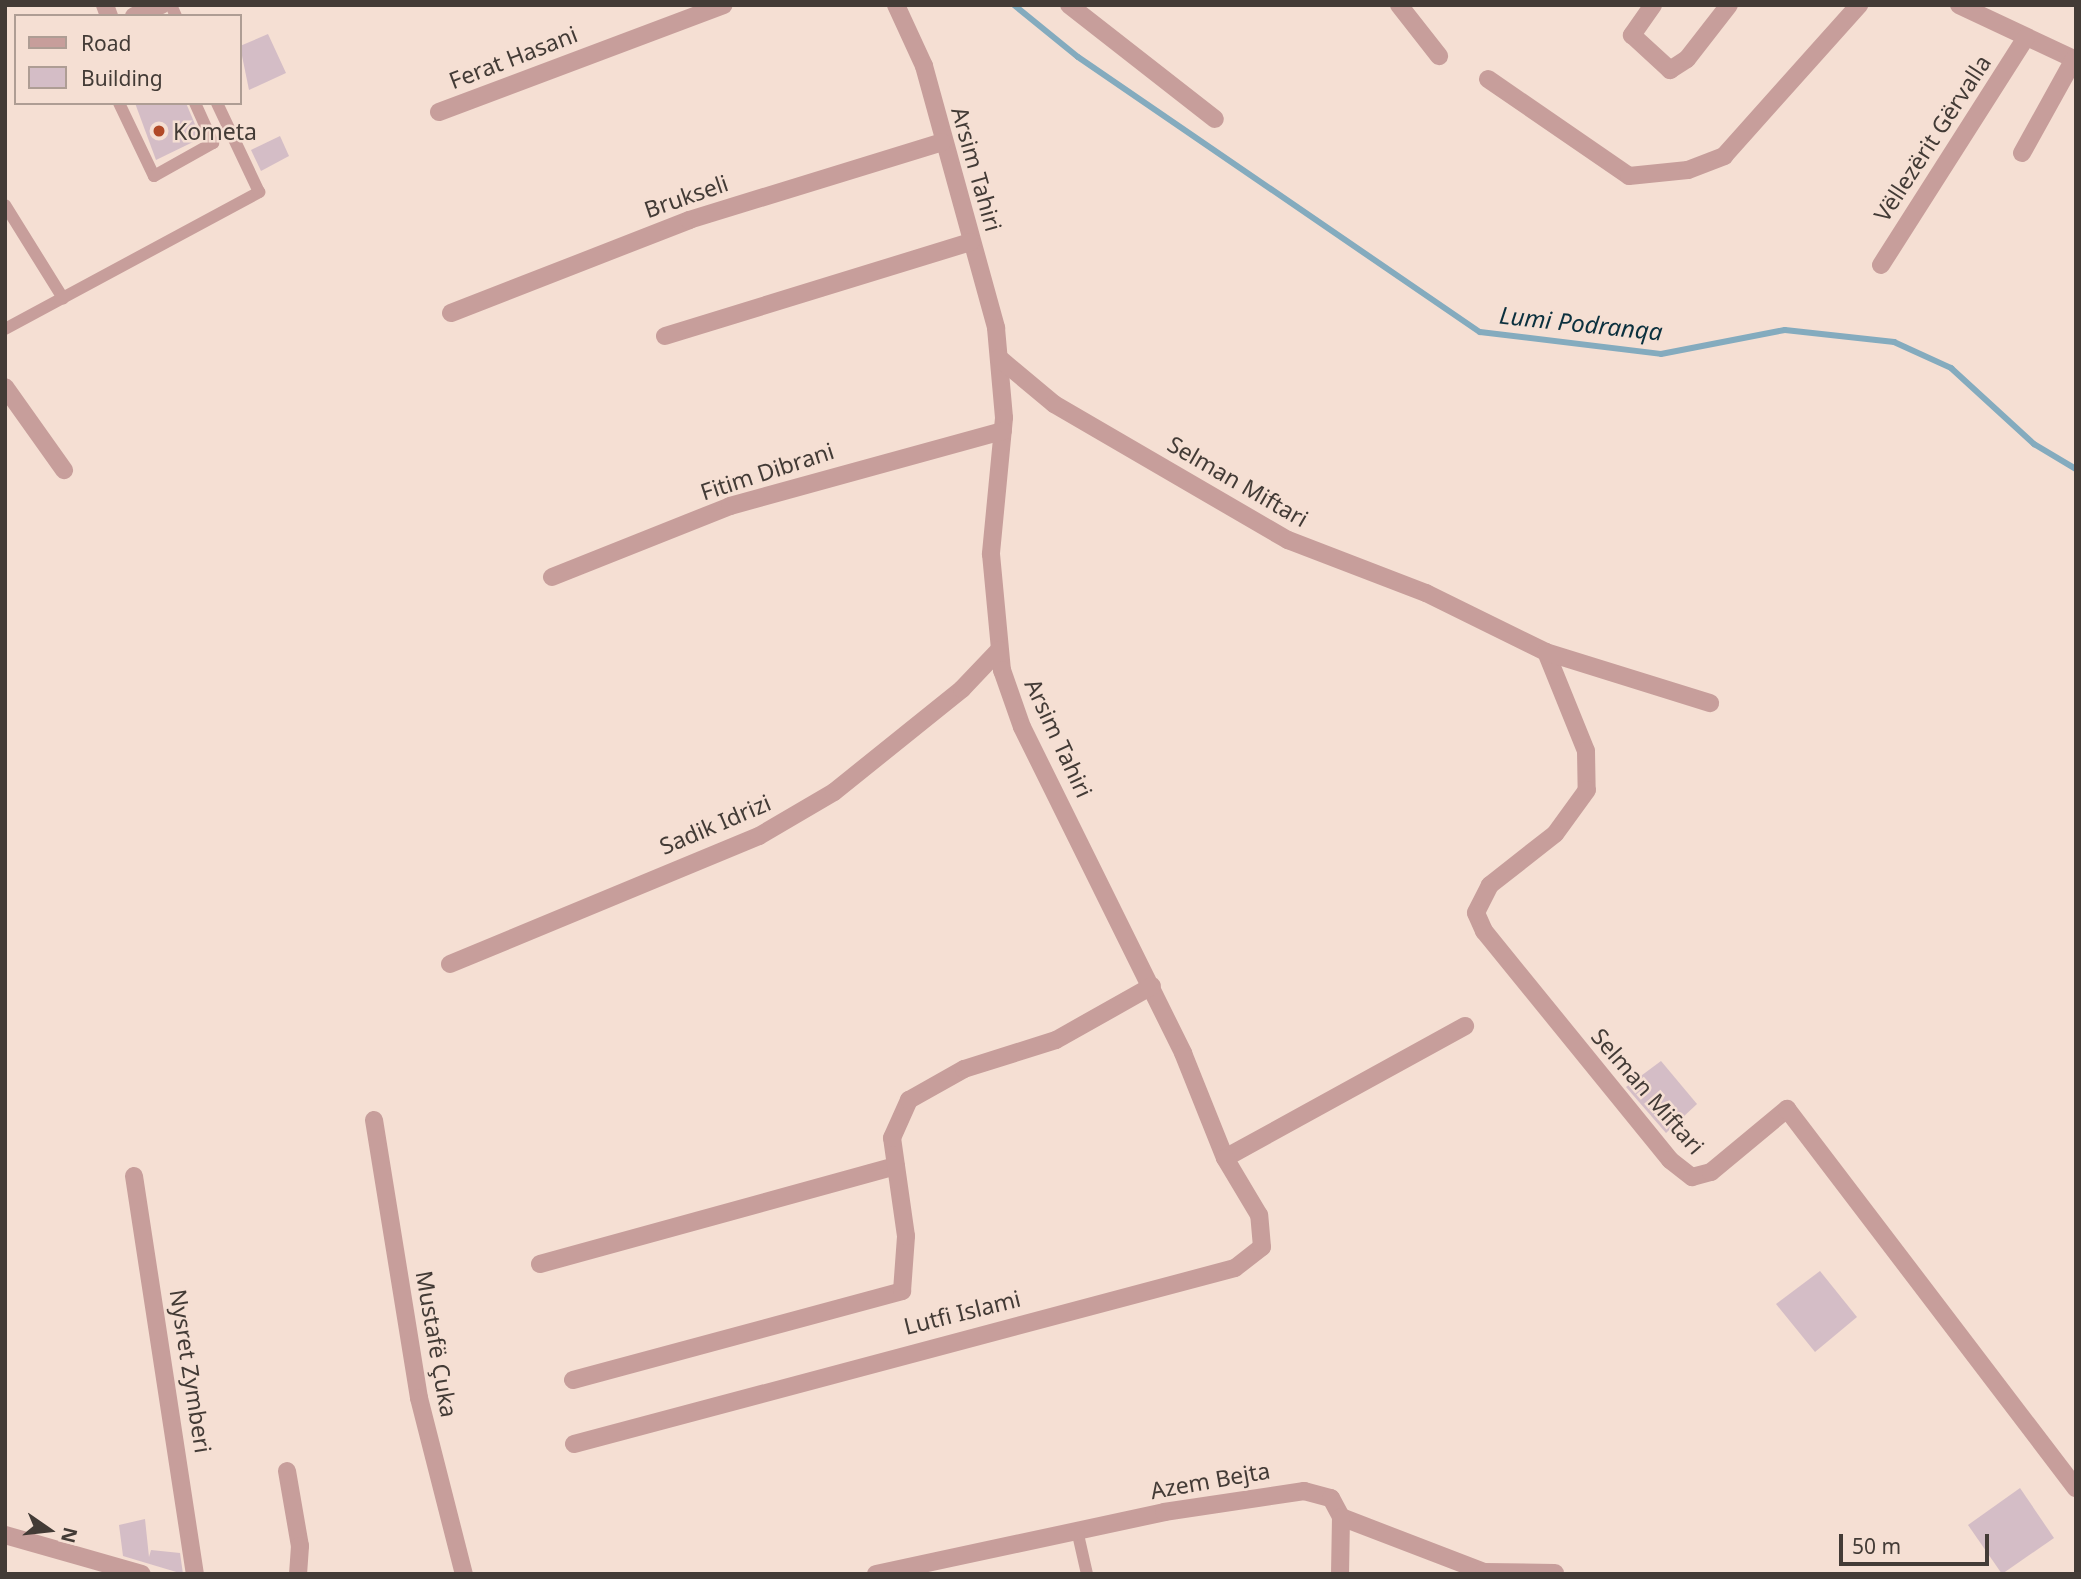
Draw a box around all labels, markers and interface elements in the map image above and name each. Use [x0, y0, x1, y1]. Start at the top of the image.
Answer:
legend [14, 14, 242, 105]
street label: Ferat Hasani [445, 20, 581, 94]
text: Road [81, 29, 131, 57]
street label: Vëllezërit Gërvalla [1868, 50, 1996, 226]
text: Building [81, 64, 163, 92]
street label: Arsim Tahiri [946, 104, 1008, 234]
place label: Kometa [173, 117, 257, 145]
marker: Kometa [151, 123, 167, 139]
street label: Brukseli [640, 169, 732, 223]
water label: Lumi Podranqa [1498, 300, 1664, 346]
street label: Selman Miftari [1163, 430, 1313, 532]
street label: Fitim Dibrani [697, 436, 837, 506]
street label: Arsim Tahiri [1019, 674, 1099, 802]
street label: Sadik Idrizi [655, 788, 775, 860]
street label: Selman Miftari [1586, 1023, 1710, 1159]
street label: Mustafë Çuka [411, 1269, 463, 1419]
street label: Lutfi Islami [901, 1284, 1023, 1340]
street label: Nysret Zymberi [164, 1287, 218, 1455]
street label: Azem Bejta [1148, 1456, 1272, 1504]
north arrow [14, 1495, 84, 1565]
scale bar [1843, 1520, 1994, 1564]
text: N [55, 1524, 84, 1546]
text: 50 m [1852, 1532, 1901, 1560]

